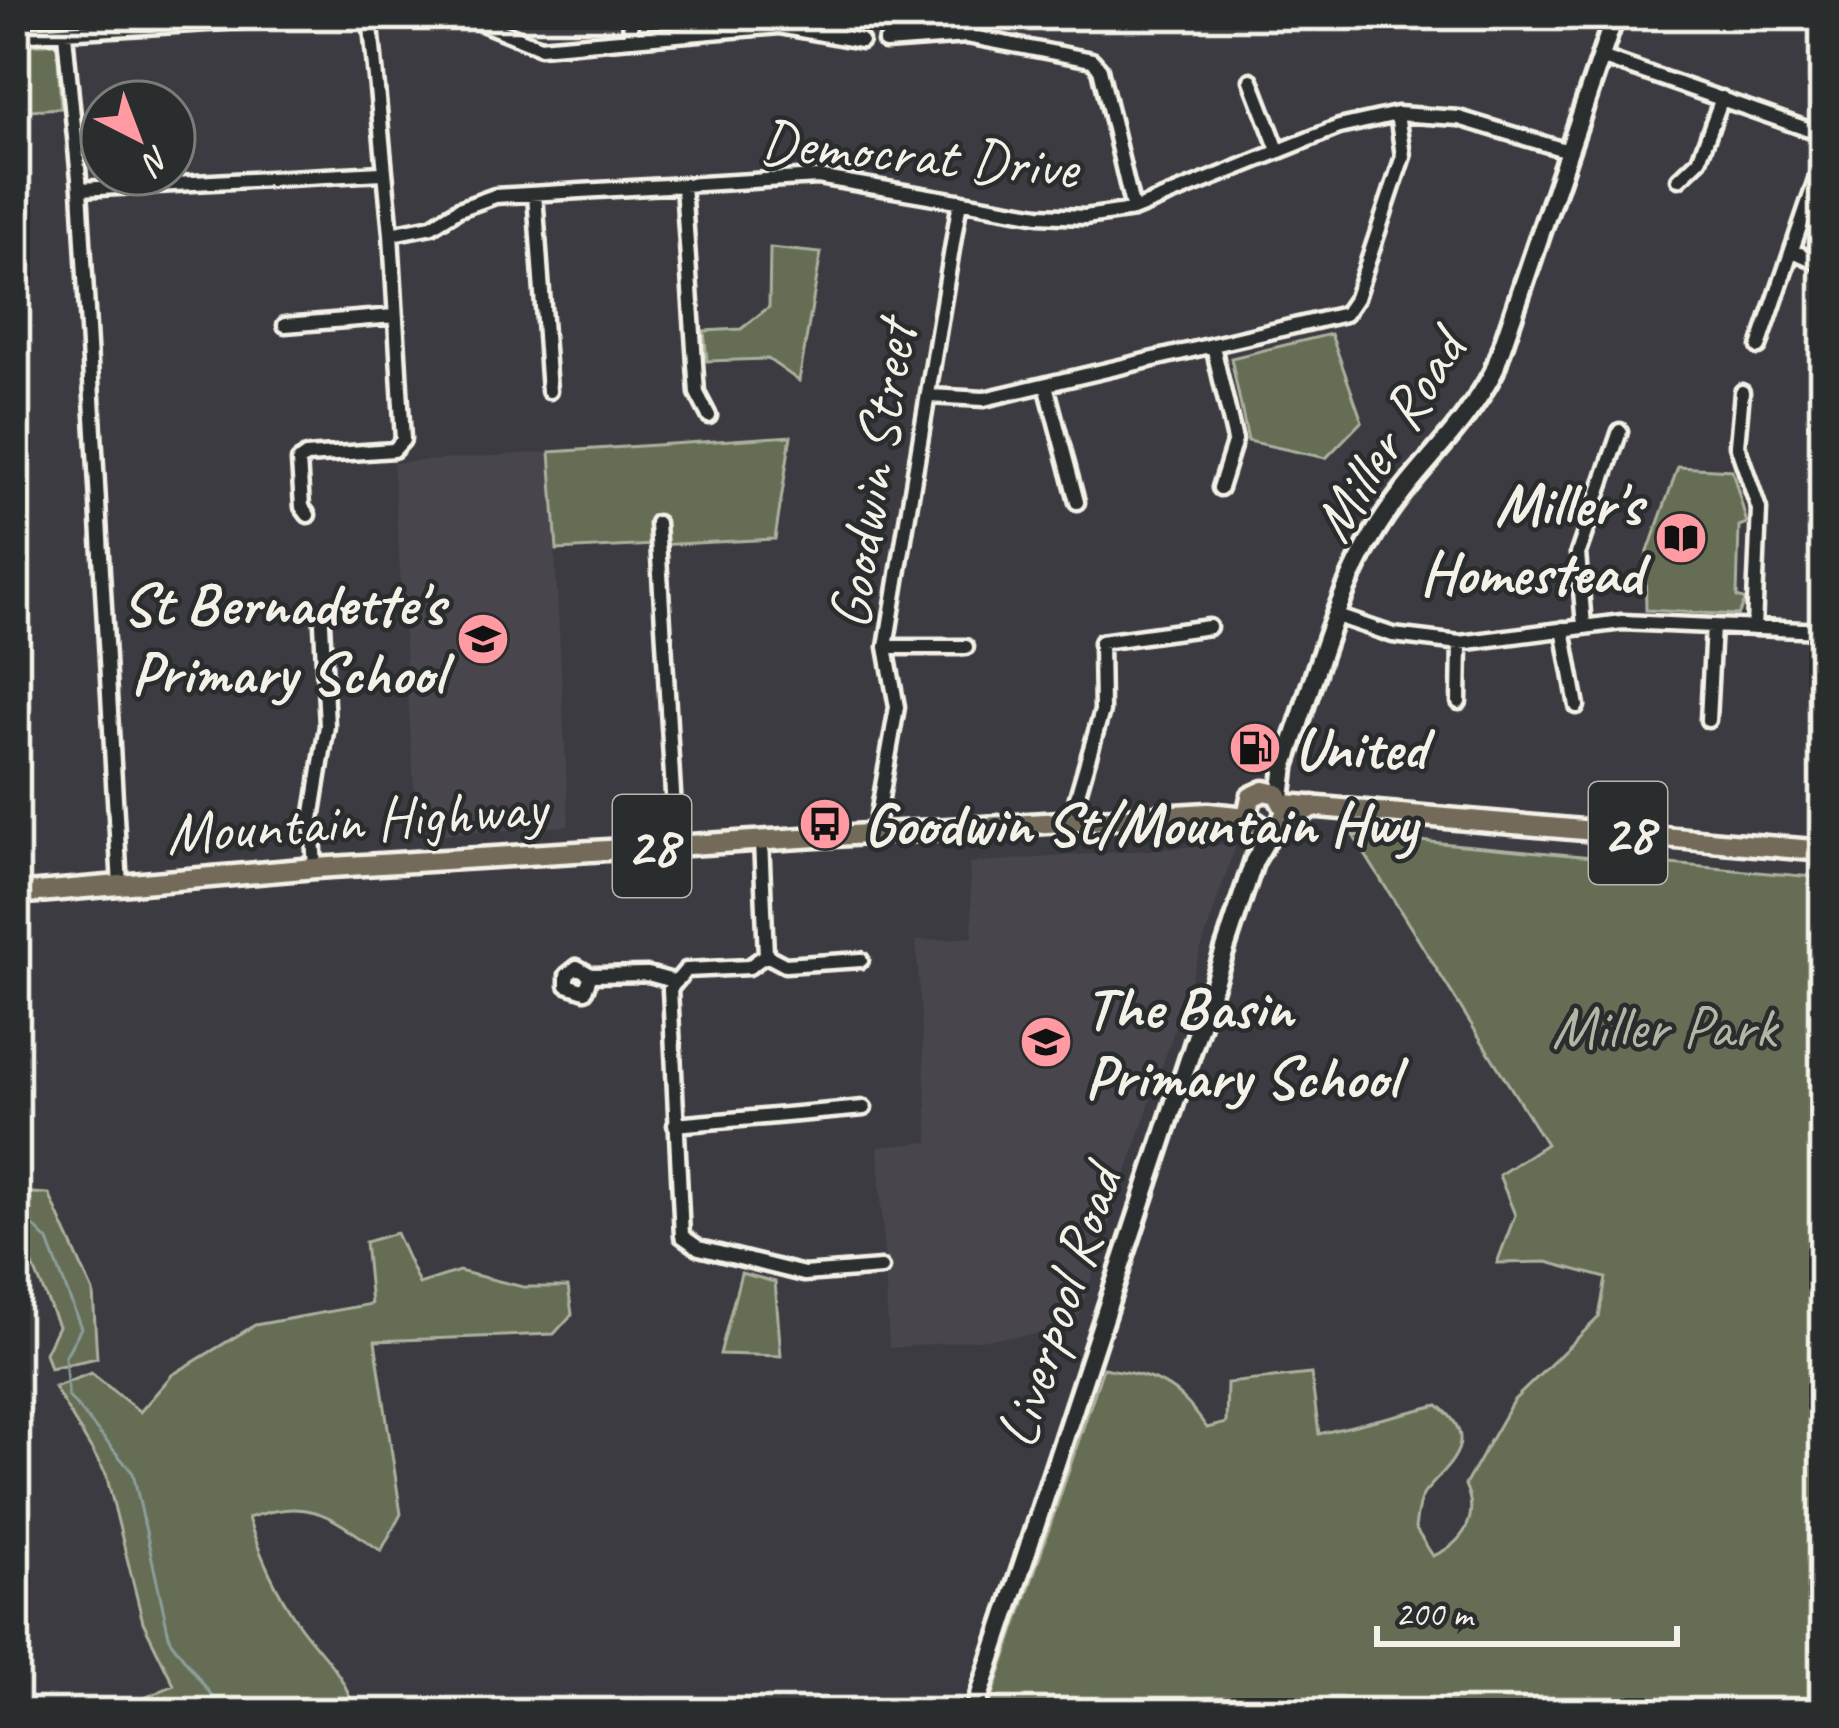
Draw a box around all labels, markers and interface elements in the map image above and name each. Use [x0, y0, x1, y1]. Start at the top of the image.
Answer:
north arrow [78, 78, 198, 198]
street label: Democrat Drive [757, 102, 1084, 206]
text: N [132, 137, 179, 186]
street label: Goodwin Street [810, 308, 935, 634]
street label: Miller Road [1294, 310, 1487, 555]
place label: Miller's Homestead [1420, 466, 1652, 611]
library icon: Miller's Homestead [1653, 510, 1709, 566]
place label: St Bernadette's Primary School [122, 566, 455, 711]
school or university icon: St Bernadette's Primary School [455, 611, 511, 667]
place label: United [1294, 710, 1436, 786]
fuel station icon: United [1227, 720, 1283, 776]
street label: Mountain Highway [164, 769, 553, 871]
road number: 28 [1589, 782, 1667, 884]
place label: Goodwin St/Mountain Hwy [864, 786, 1421, 862]
road number: 28 [613, 795, 691, 897]
bus stop icon: Goodwin St/Mountain Hwy [797, 796, 853, 852]
place label: The Basin Primary School [1085, 970, 1409, 1115]
park label: Miller Park [1552, 989, 1780, 1065]
school or university icon: The Basin Primary School [1018, 1014, 1074, 1070]
street label: Liverpool Road [977, 1150, 1141, 1456]
scale bar [1377, 1572, 1677, 1646]
text: 200 m [1395, 1591, 1475, 1637]

